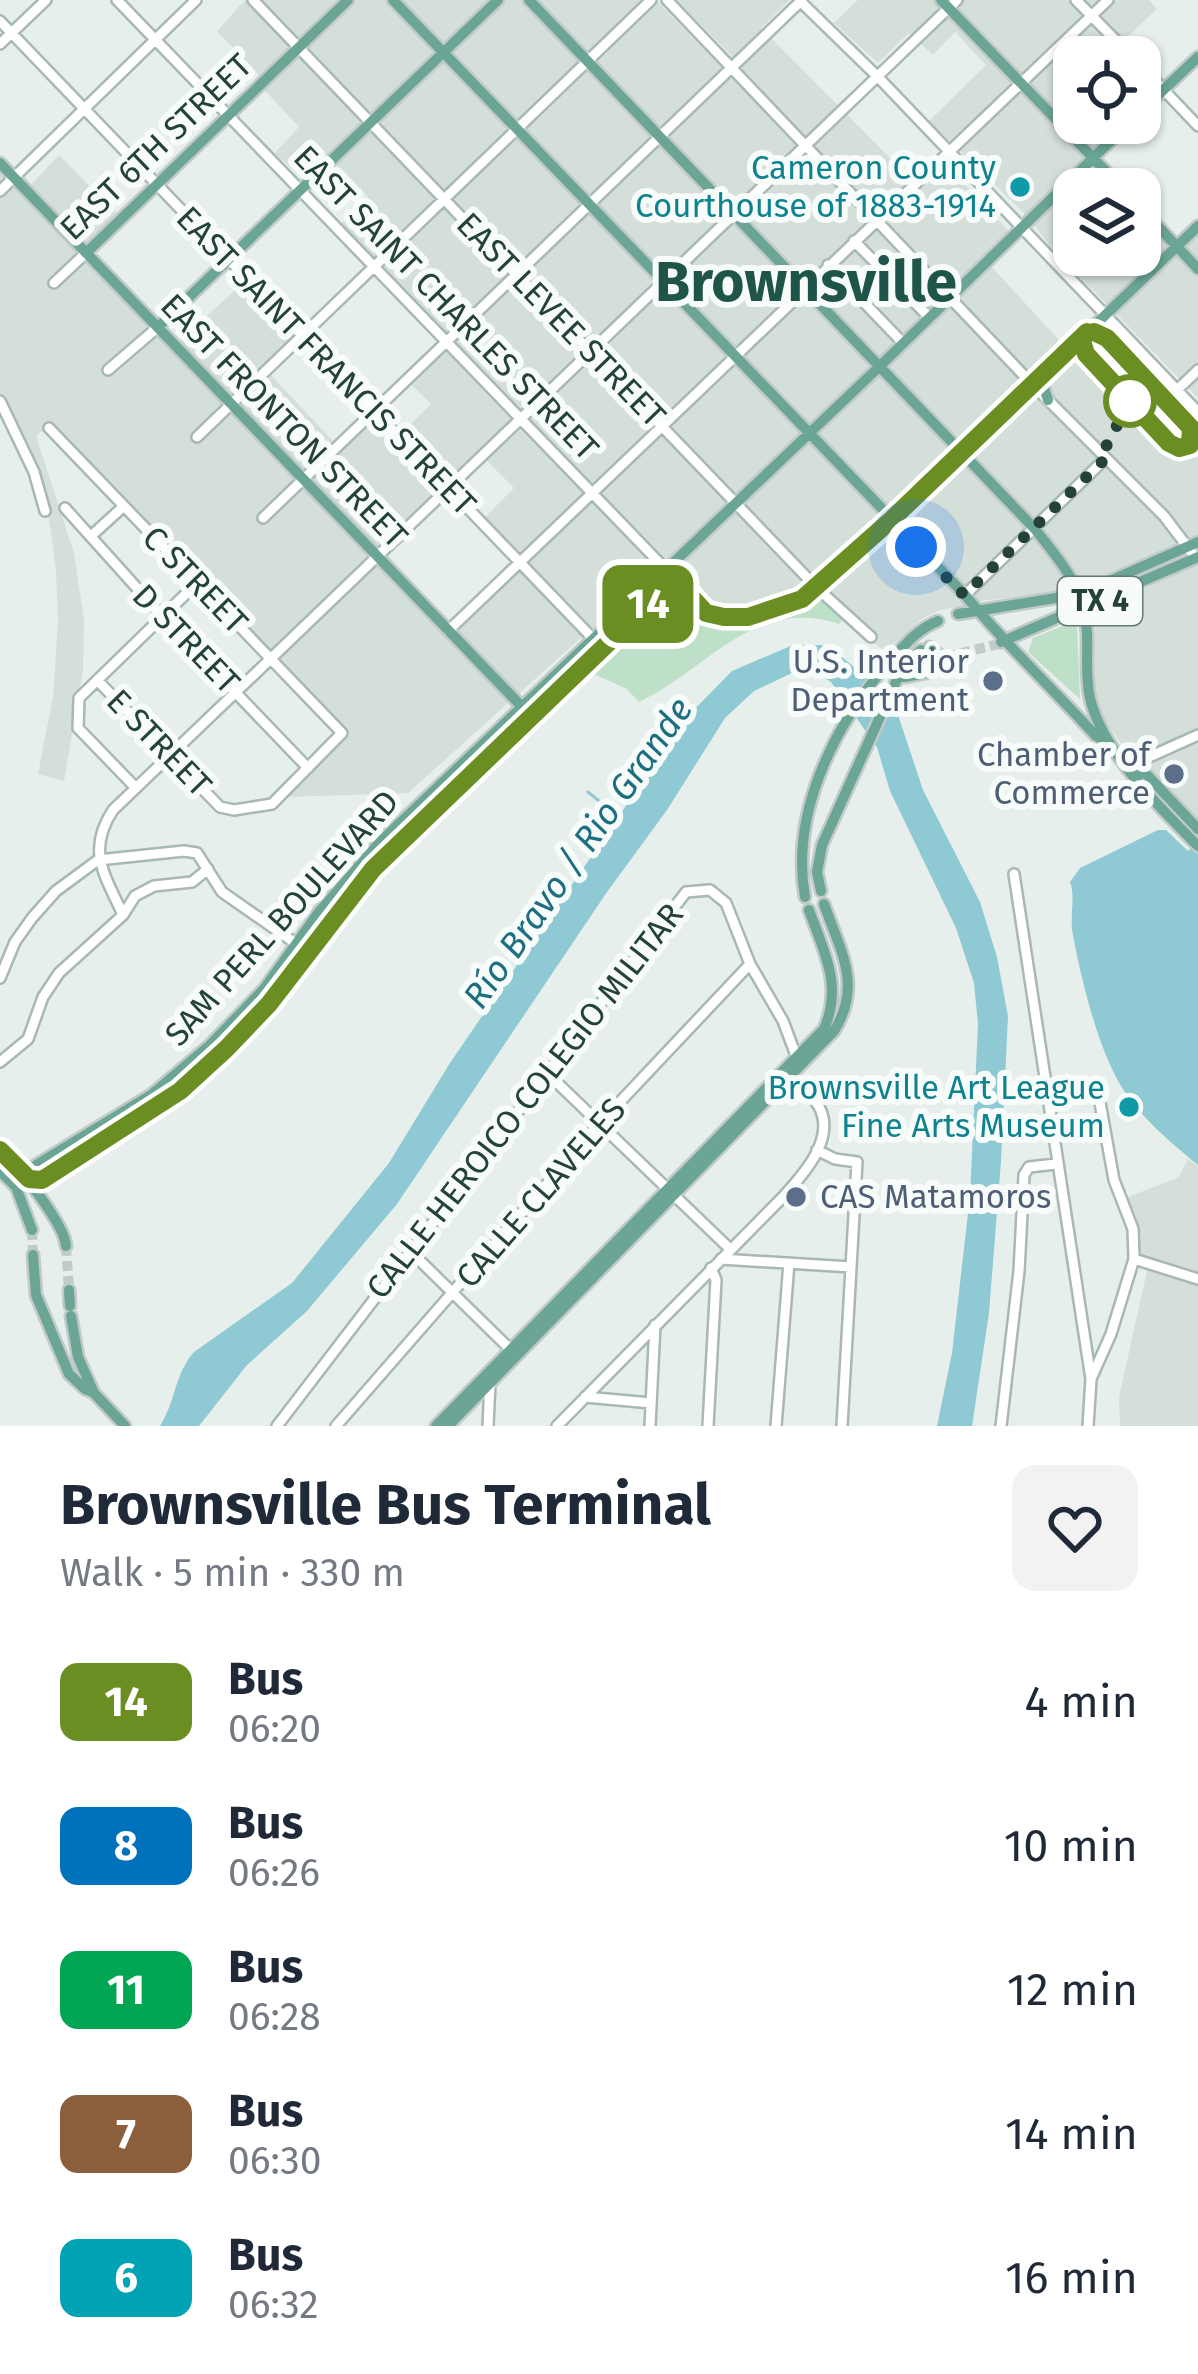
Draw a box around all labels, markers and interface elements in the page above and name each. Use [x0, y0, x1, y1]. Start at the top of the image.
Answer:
map controls [1053, 36, 1161, 276]
button: locate [1053, 36, 1161, 144]
street label: EAST 6TH STREET [52, 46, 260, 248]
street label: EAST SAINT CHARLES STREET [285, 138, 607, 468]
place label: Cameron County Courthouse of 1883-1914 [635, 148, 996, 226]
button: layers [1053, 168, 1161, 276]
marker: Cameron County Courthouse of 1883-1914 [1007, 174, 1033, 200]
street label: EAST SAINT FRANCIS STREET [168, 198, 484, 524]
street label: EAST LEVEE STREET [448, 204, 674, 436]
district label: Brownsville [655, 248, 957, 316]
street label: EAST FRONTON STREET [152, 286, 416, 556]
unlabelled marker [1105, 376, 1155, 426]
your location [886, 517, 946, 577]
street label: C STREET [134, 518, 256, 642]
line badge: 14 [594, 565, 702, 643]
street label: D STREET [124, 576, 248, 702]
road number: TX 4 [1058, 577, 1142, 625]
text: 14 [626, 579, 670, 629]
place label: U.S. Interior Department [790, 642, 969, 720]
marker: U.S. Interior Department [980, 668, 1006, 694]
street label: E STREET [98, 681, 220, 805]
water label: Río Bravo / Rio Grande [454, 689, 702, 1017]
place label: Chamber of Commerce [977, 735, 1153, 813]
marker: Chamber of Commerce [1161, 761, 1187, 787]
street label: SAM PERL BOULEVARD [157, 782, 407, 1054]
street label: CALLE HEROICO COLEGIO MILITAR [358, 895, 692, 1307]
place label: Brownsville Art League Fine Arts Museum [767, 1068, 1105, 1146]
street label: CALLE CLAVELES [448, 1090, 634, 1296]
marker: Brownsville Art League Fine Arts Museum [1116, 1094, 1142, 1120]
place label: CAS Matamoros [820, 1177, 1051, 1217]
marker: CAS Matamoros [783, 1184, 809, 1210]
button: heart [1012, 1465, 1138, 1591]
text: Brownsville Bus Terminal [60, 1471, 711, 1539]
text: Walk · 5 min · 330 m [60, 1550, 405, 1596]
text: Bus [228, 1652, 303, 1706]
text: 4 min [1025, 1675, 1138, 1729]
text: 14 [104, 1677, 148, 1727]
text: 06:20 [228, 1706, 321, 1752]
text: Bus [228, 1796, 303, 1850]
text: 10 min [1004, 1819, 1138, 1873]
text: 8 [114, 1821, 138, 1871]
text: 06:26 [228, 1850, 320, 1896]
text: Bus [228, 1940, 303, 1994]
text: 12 min [1007, 1963, 1138, 2017]
text: 11 [107, 1965, 145, 2015]
text: 06:28 [228, 1994, 321, 2040]
text: Bus [228, 2084, 303, 2138]
text: 14 min [1005, 2107, 1138, 2161]
text: 7 [116, 2109, 136, 2159]
text: 06:30 [228, 2138, 321, 2184]
text: Bus [228, 2228, 303, 2282]
text: 16 min [1005, 2251, 1138, 2305]
text: 6 [114, 2253, 138, 2303]
text: 06:32 [228, 2282, 319, 2328]

